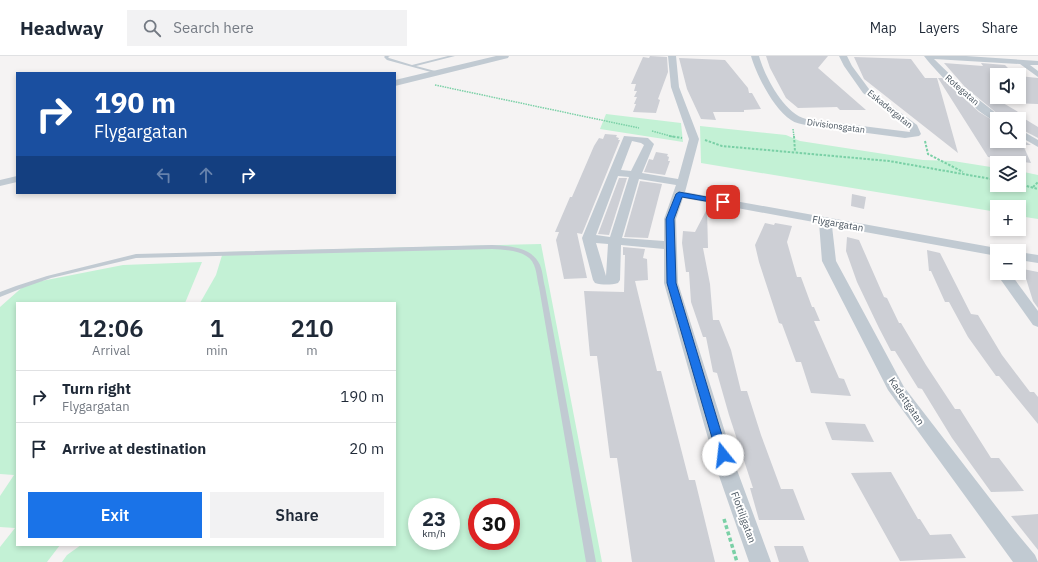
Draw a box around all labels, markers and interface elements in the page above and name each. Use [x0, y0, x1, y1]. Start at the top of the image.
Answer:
search box [127, 10, 407, 46]
text: Headway [20, 16, 103, 40]
icon: search [141, 17, 163, 39]
text: Search here [173, 18, 254, 37]
text: Map [870, 19, 897, 37]
text: Layers [919, 19, 960, 37]
text: Share [982, 19, 1018, 37]
map controls [990, 68, 1026, 280]
button: sound [990, 68, 1026, 104]
street label: Rotegatan [943, 72, 982, 107]
text: 190 m [94, 84, 176, 121]
street label: Eskadergatan [865, 87, 915, 130]
icon: right [28, 88, 80, 140]
button: search [990, 112, 1026, 148]
street label: Divisionsgatan [806, 116, 866, 135]
text: Flygargatan [94, 120, 188, 143]
button: layers [990, 156, 1026, 192]
icon: left [153, 164, 175, 186]
icon: ahead [195, 164, 217, 186]
icon: right [237, 164, 259, 186]
pin [706, 185, 740, 219]
icon: arrive [712, 191, 734, 213]
button: + [990, 200, 1026, 236]
street label: Flygargatan [811, 213, 865, 234]
button: − [990, 244, 1026, 280]
text: 12:06 [78, 312, 144, 344]
text: 1 [210, 312, 224, 344]
text: 210 [290, 312, 334, 344]
text: Arrival [92, 342, 130, 359]
text: min [206, 342, 228, 359]
text: m [306, 342, 318, 359]
street label: Kadettgatan [886, 375, 927, 428]
text: Turn right [62, 379, 131, 398]
icon: right [28, 386, 50, 408]
text: 190 m [340, 387, 384, 406]
text: Flygargatan [62, 398, 130, 415]
position arrow [702, 434, 744, 476]
icon: arrive [28, 438, 50, 460]
text: Arrive at destination [62, 439, 206, 458]
text: 20 m [349, 439, 384, 458]
street label: Flottiljgatan [728, 490, 759, 545]
button: Exit [28, 492, 202, 538]
button: Share [210, 492, 384, 538]
speed limit sign: 30 [468, 498, 520, 550]
text: 23 [422, 505, 446, 532]
text: km/h [422, 527, 446, 540]

